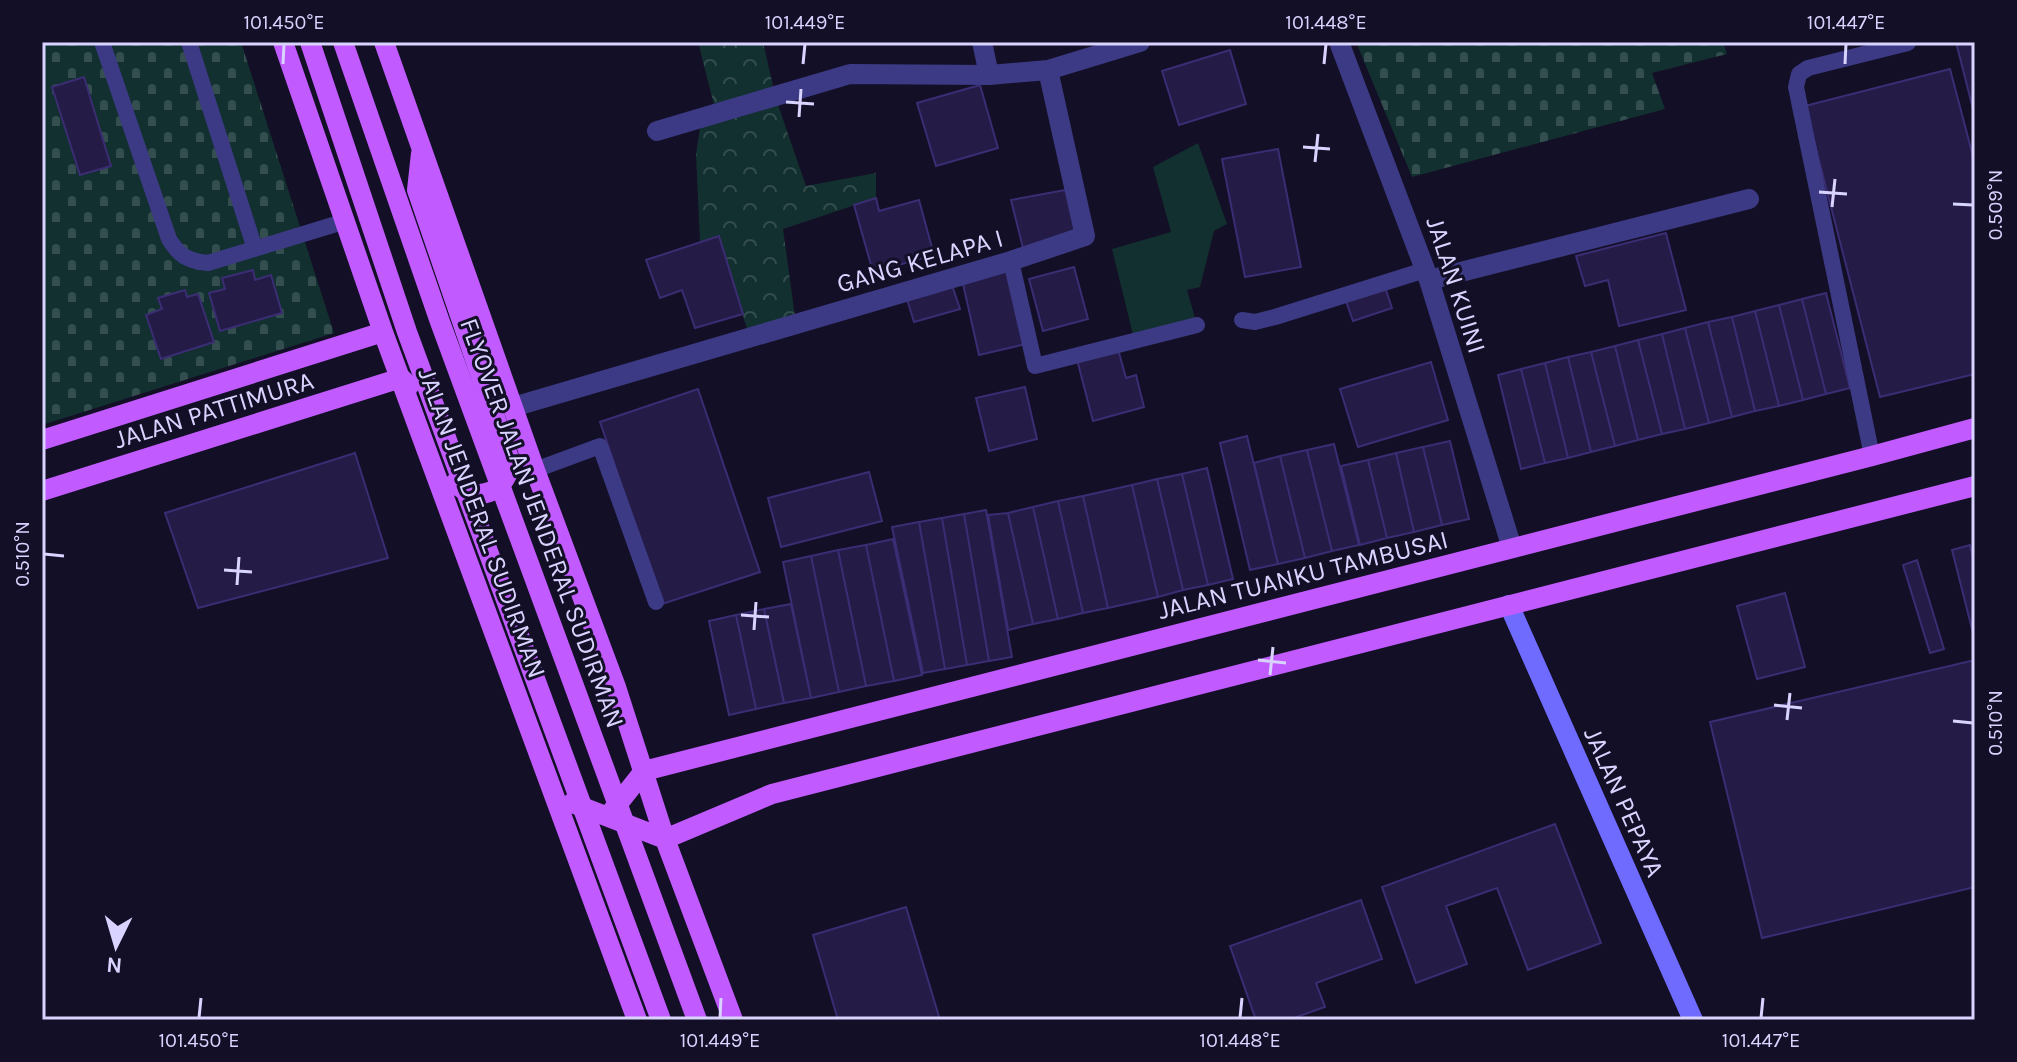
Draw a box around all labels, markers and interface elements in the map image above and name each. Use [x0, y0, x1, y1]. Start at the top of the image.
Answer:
text: 101.450°E [243, 11, 325, 34]
text: 101.449°E [765, 11, 845, 34]
text: 101.448°E [1285, 11, 1367, 34]
text: 101.447°E [1807, 11, 1885, 34]
text: 0.509°N [1984, 170, 2007, 240]
street label: JALAN KUINI [1419, 213, 1493, 357]
street label: GANG KELAPA I [833, 222, 1007, 300]
street label: FLYOVER JALAN JENDERAL SUDIRMAN [453, 314, 631, 732]
street label: JALAN JENDERAL SUDIRMAN [411, 364, 553, 682]
street label: JALAN PATTIMURA [111, 365, 318, 455]
text: 0.510°N [11, 521, 34, 587]
street label: JALAN TUANKU TAMBUSAI [1155, 524, 1451, 626]
text: 0.510°N [1984, 690, 2007, 756]
street label: JALAN PEPAYA [1577, 722, 1671, 882]
north arrow [76, 906, 156, 986]
text: N [105, 951, 123, 979]
text: 101.450°E [158, 1029, 240, 1052]
text: 101.449°E [680, 1029, 760, 1052]
text: 101.448°E [1199, 1029, 1281, 1052]
text: 101.447°E [1722, 1029, 1800, 1052]

